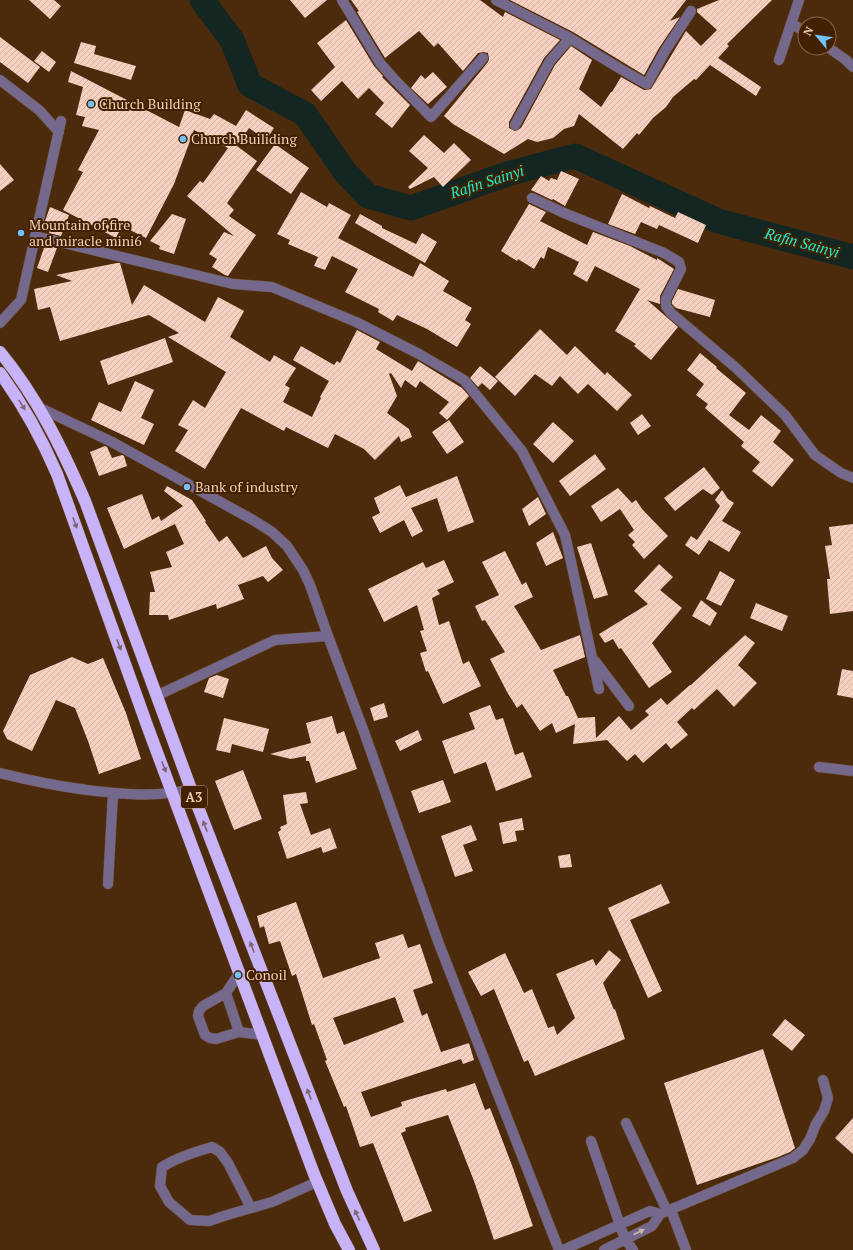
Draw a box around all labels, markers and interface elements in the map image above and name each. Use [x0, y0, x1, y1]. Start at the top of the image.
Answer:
north arrow [797, 16, 837, 56]
text: N [800, 24, 817, 38]
place label: Church Building [99, 94, 201, 113]
marker: Church Building [86, 99, 96, 109]
place label: Church Builiding [191, 129, 297, 148]
marker: Church Builiding [178, 134, 188, 144]
water label: Rafin Sainyi [446, 159, 527, 203]
place label: Mountain of fire and miracle mini6 [29, 215, 142, 250]
water label: Rafin Sainyi [762, 222, 843, 262]
marker: Mountain of fire and miracle mini6 [16, 228, 26, 238]
one-way arrow [18, 400, 26, 410]
place label: Bank of industry [195, 477, 299, 496]
marker: Bank of industry [182, 482, 192, 492]
one-way arrow [73, 517, 79, 529]
one-way arrow [117, 640, 123, 652]
one-way arrow [161, 762, 167, 774]
road number: A3 [181, 786, 207, 808]
one-way arrow [201, 819, 207, 831]
one-way arrow [248, 941, 254, 953]
place label: Conoil [246, 965, 287, 984]
marker: Conoil [233, 970, 243, 980]
one-way arrow [305, 1088, 311, 1100]
one-way arrow [354, 1209, 360, 1221]
one-way arrow [633, 1229, 645, 1235]

